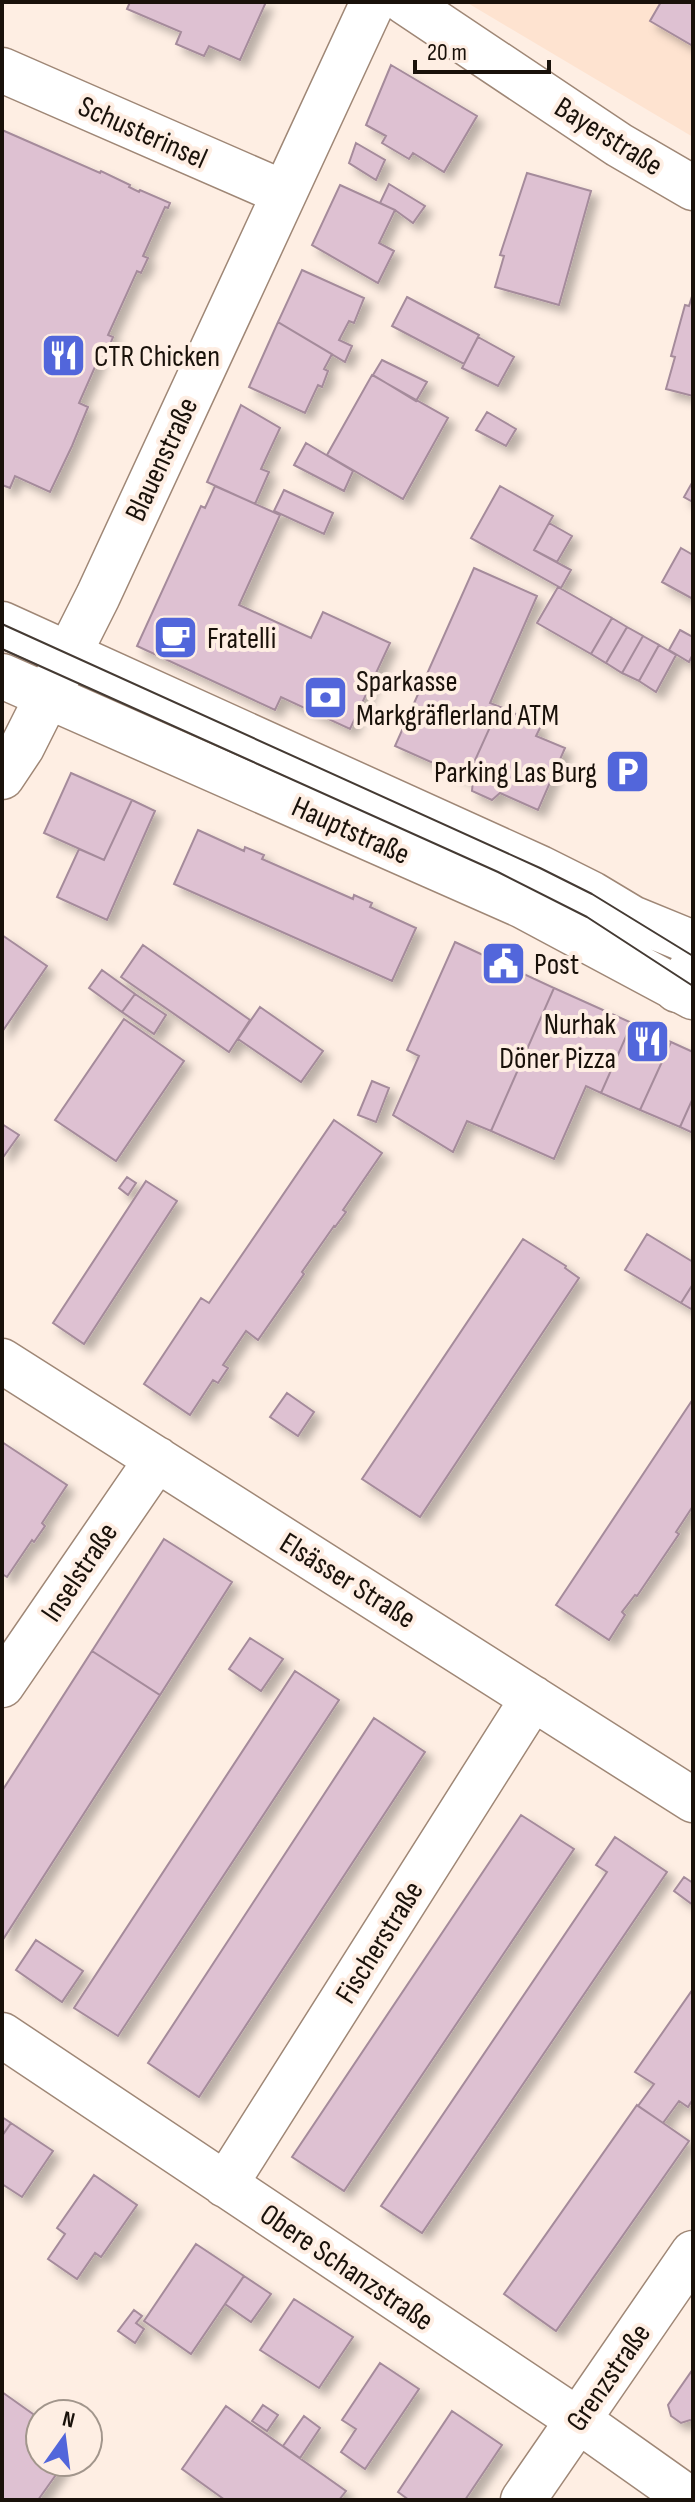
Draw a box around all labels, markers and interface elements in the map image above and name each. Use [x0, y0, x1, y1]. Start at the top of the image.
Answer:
scale bar [415, 24, 549, 74]
text: 20 m [427, 38, 467, 67]
street label: Schusterinsel [73, 89, 213, 177]
street label: Bayerstraße [548, 90, 669, 184]
restaurant icon: CTR Chicken [39, 332, 87, 380]
place label: CTR Chicken [94, 339, 220, 375]
street label: Blauenstraße [118, 392, 206, 527]
cafe icon: Fratelli [152, 614, 200, 662]
place label: Fratelli [207, 621, 276, 657]
place label: Sparkasse Markgräflerland ATM [356, 664, 559, 734]
bank icon: Sparkasse Markgräflerland ATM [301, 674, 349, 722]
parking icon: Parking Las Burg [604, 748, 652, 796]
place label: Parking Las Burg [434, 755, 597, 791]
street label: Hauptstraße [286, 789, 415, 873]
public building icon: Post [479, 940, 527, 988]
place label: Post [534, 947, 579, 983]
place label: Nurhak Döner Pizza [499, 1007, 617, 1077]
restaurant icon: Nurhak Döner Pizza [623, 1017, 671, 1065]
street label: Inselstraße [34, 1516, 126, 1629]
street label: Elsässer Straße [273, 1525, 422, 1637]
street label: Fischerstraße [328, 1875, 432, 2010]
street label: Obere Schanzstraße [253, 2197, 440, 2339]
street label: Grenzstraße [559, 2317, 659, 2438]
north arrow [24, 2398, 104, 2478]
text: N [60, 2406, 77, 2435]

